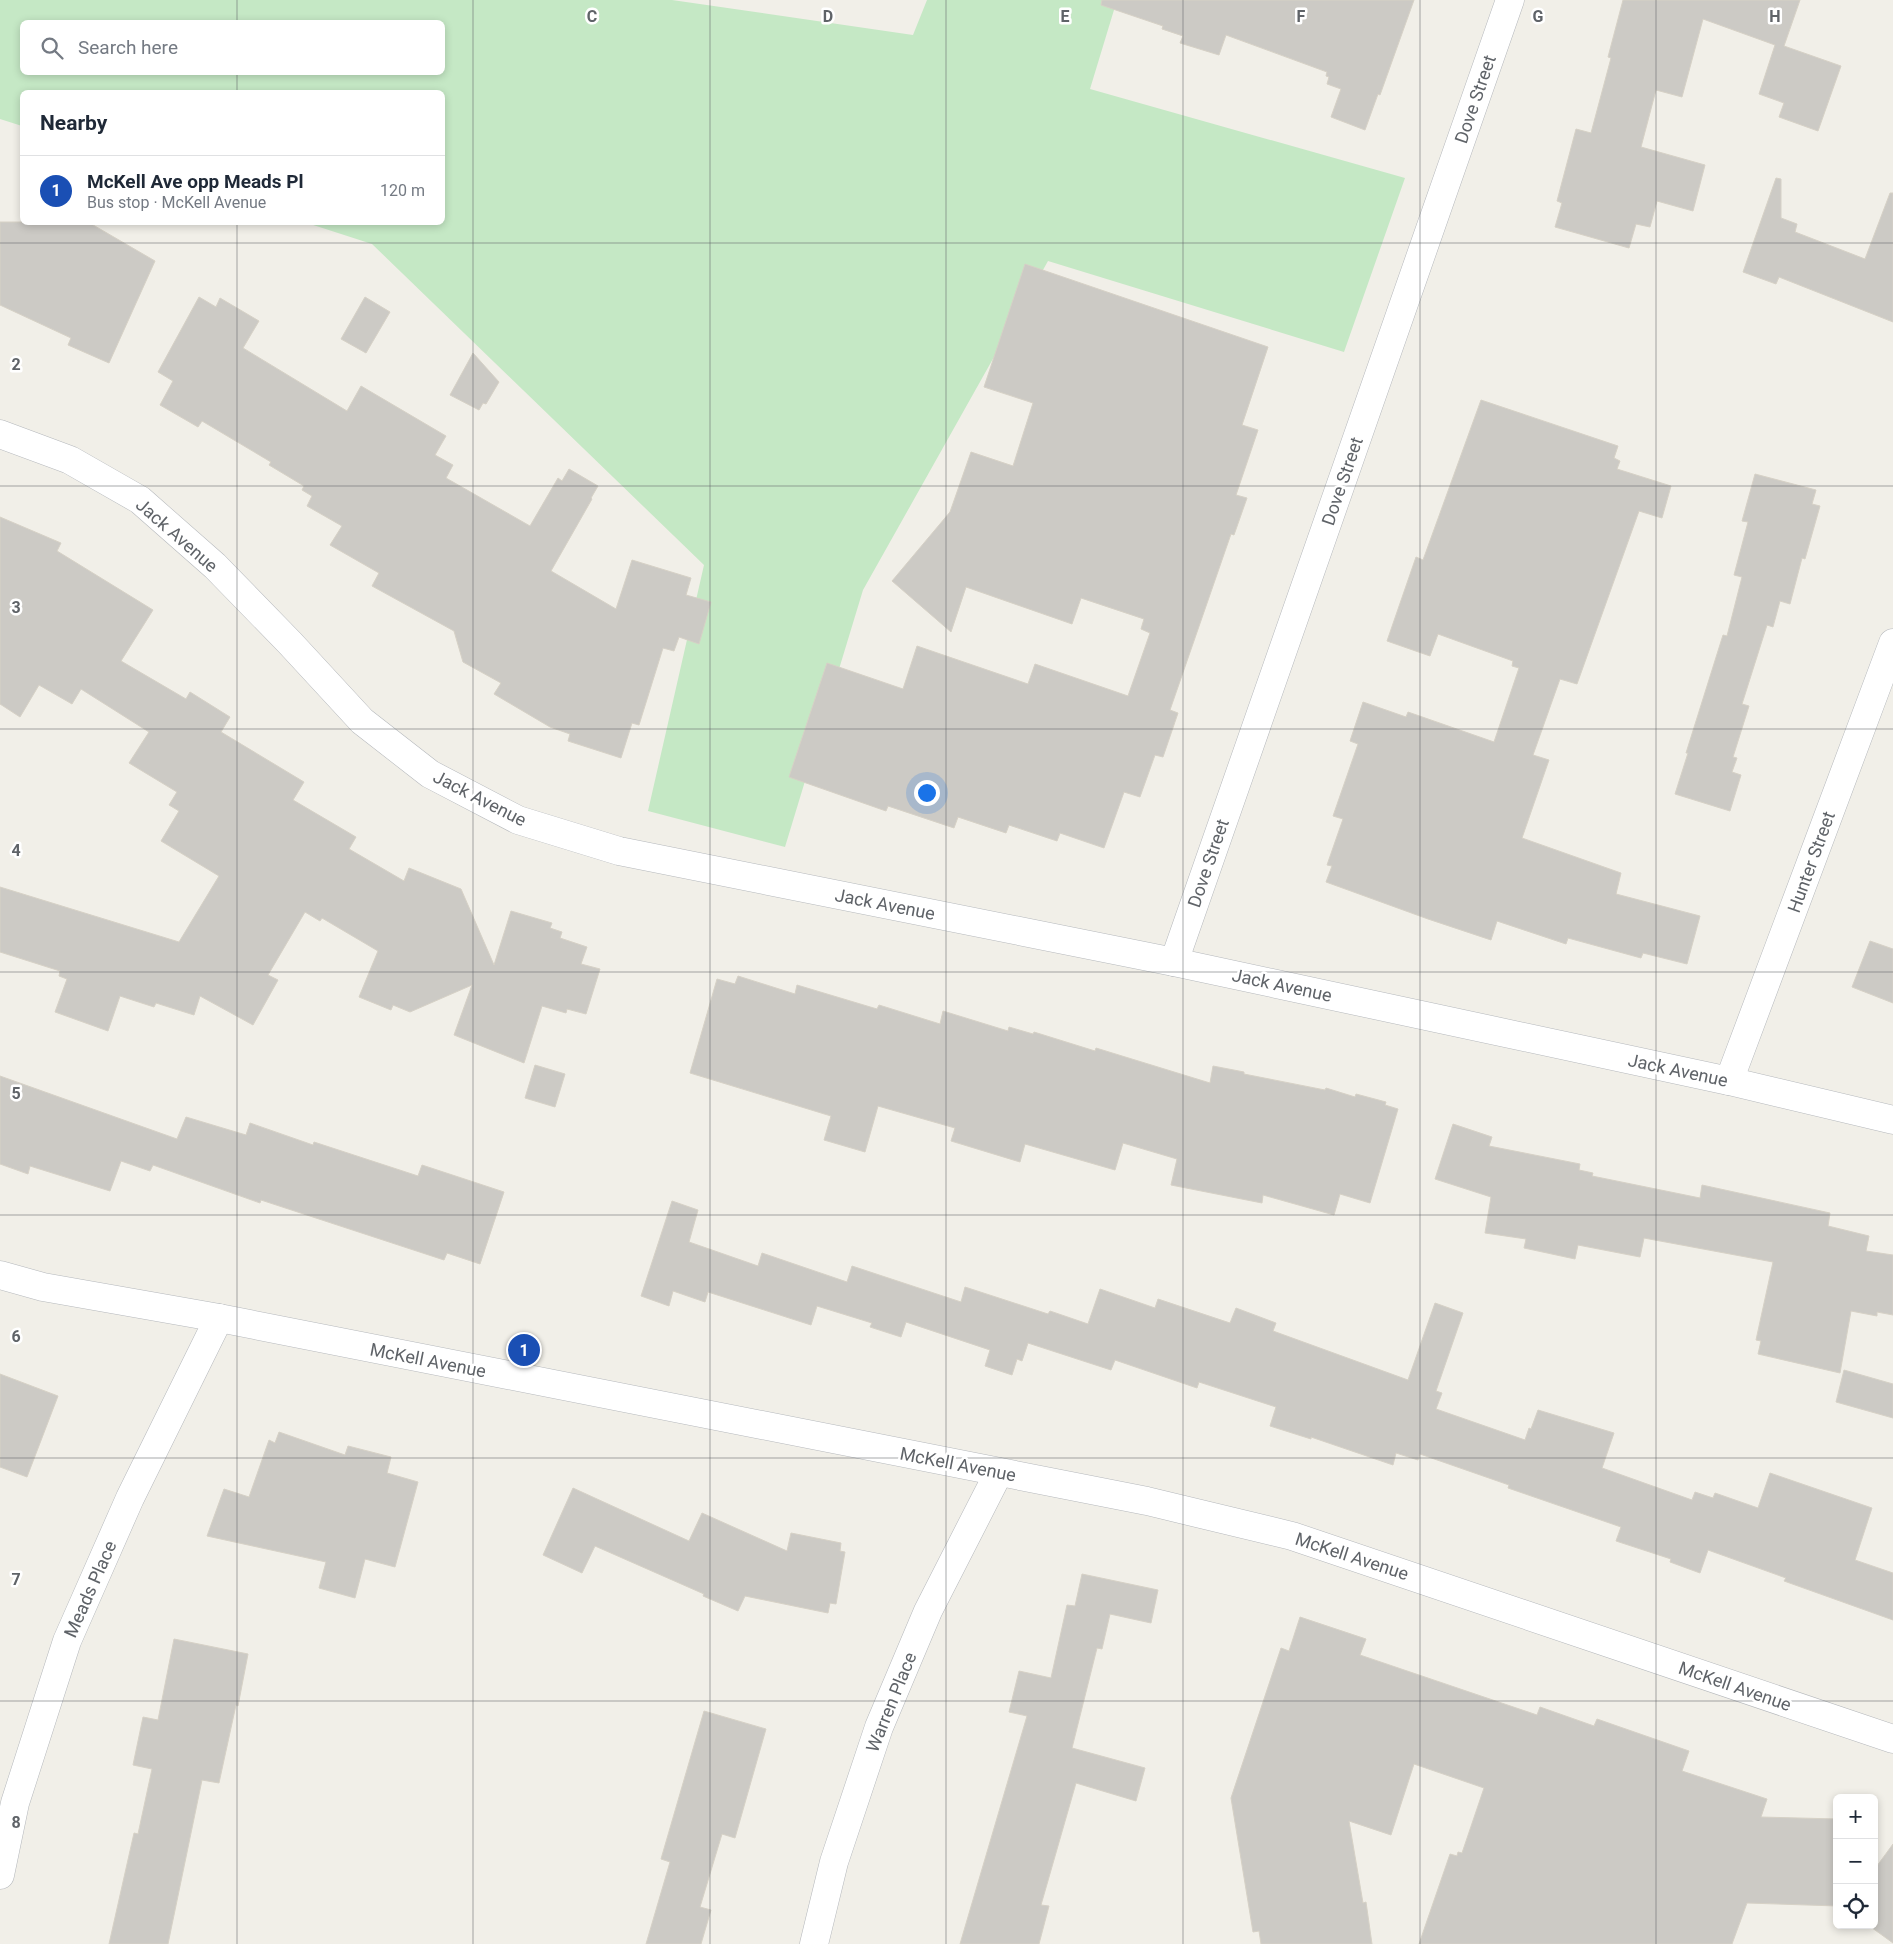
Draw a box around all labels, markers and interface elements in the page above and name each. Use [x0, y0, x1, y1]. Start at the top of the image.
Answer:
text: C [587, 7, 597, 26]
text: D [823, 7, 833, 26]
text: E [1061, 7, 1070, 26]
text: F [1297, 7, 1306, 26]
text: G [1533, 7, 1544, 26]
text: H [1769, 7, 1781, 26]
search box [20, 20, 445, 75]
icon: search [38, 34, 66, 62]
text: Search here [78, 36, 178, 59]
street label: Dove Street [1450, 52, 1500, 146]
text: Nearby [40, 111, 107, 135]
text: McKell Ave opp Meads Pl [87, 170, 304, 193]
text: 1 [51, 181, 61, 200]
text: 120 m [380, 181, 425, 200]
text: Bus stop · McKell Avenue [87, 193, 266, 212]
text: 2 [11, 355, 21, 374]
street label: Dove Street [1317, 434, 1367, 528]
street label: Jack Avenue [132, 494, 222, 576]
text: 3 [11, 598, 21, 617]
street label: Jack Avenue [430, 766, 530, 830]
your location [914, 780, 940, 806]
street label: Hunter Street [1783, 808, 1839, 915]
street label: Dove Street [1183, 816, 1233, 910]
text: 4 [11, 841, 21, 860]
street label: Jack Avenue [833, 884, 937, 924]
street label: Jack Avenue [1230, 964, 1334, 1006]
street label: Jack Avenue [1626, 1049, 1730, 1091]
text: 5 [11, 1084, 21, 1103]
text: 6 [11, 1327, 21, 1346]
pin: 1 [508, 1331, 540, 1369]
street label: McKell Avenue [368, 1338, 488, 1382]
street label: McKell Avenue [898, 1442, 1018, 1486]
street label: McKell Avenue [1293, 1528, 1411, 1584]
street label: Meads Place [59, 1537, 121, 1641]
text: 7 [11, 1570, 21, 1589]
street label: Warren Place [861, 1649, 921, 1755]
street label: McKell Avenue [1676, 1657, 1794, 1715]
map controls [1833, 1794, 1878, 1929]
button: + [1833, 1794, 1878, 1839]
text: 8 [11, 1813, 21, 1832]
button: − [1833, 1839, 1878, 1884]
button: locate [1833, 1884, 1878, 1929]

